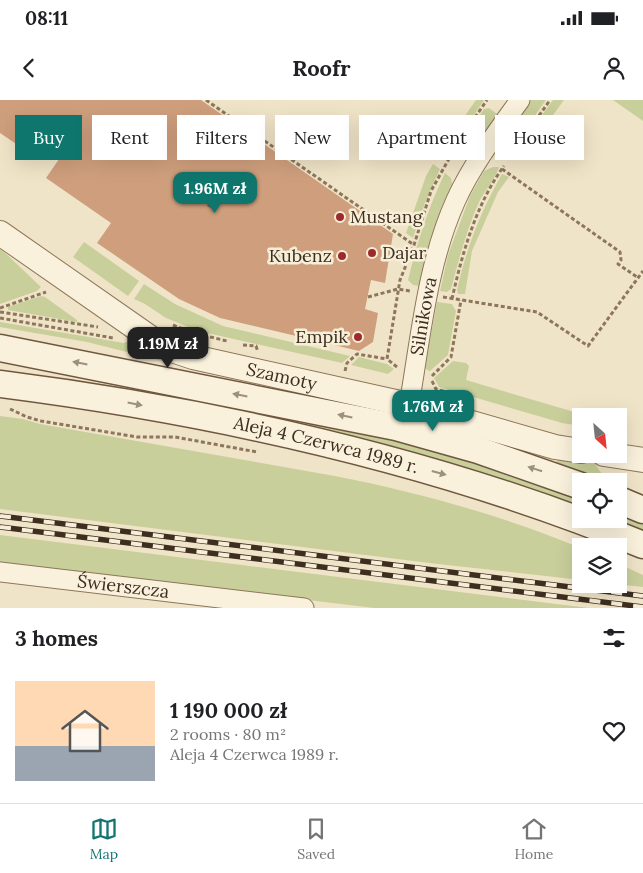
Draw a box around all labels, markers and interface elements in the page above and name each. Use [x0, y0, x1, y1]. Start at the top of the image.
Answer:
text: 08:11 [25, 6, 68, 30]
icon: back [15, 54, 43, 82]
text: Roofr [292, 54, 351, 82]
icon: person [600, 54, 628, 82]
chip: Buy [15, 115, 82, 160]
chip: Rent [92, 115, 167, 160]
chip: Filters [177, 115, 265, 160]
chip: New [275, 115, 349, 160]
chip: Apartment [359, 115, 485, 160]
chip: House [495, 115, 584, 160]
pin: 1.96M zł [163, 172, 267, 214]
text: 1.96M zł [184, 178, 246, 198]
place label: Mustang [350, 205, 424, 228]
marker: Mustang [334, 211, 346, 223]
place label: Dajar [382, 241, 427, 264]
place label: Kubenz [269, 244, 332, 267]
marker: Dajar [366, 247, 378, 259]
marker: Kubenz [336, 250, 348, 262]
street label: Silnikowa [405, 275, 442, 357]
place label: Empik [295, 325, 348, 348]
pin: 1.19M zł [116, 326, 220, 369]
marker: Empik [352, 331, 364, 343]
text: 1.19M zł [138, 333, 198, 353]
street label: Szamoty [244, 357, 320, 395]
one-way arrow [72, 359, 88, 367]
one-way arrow [231, 390, 247, 398]
pin: 1.76M zł [381, 390, 485, 432]
text: 1.76M zł [403, 396, 463, 416]
one-way arrow [127, 401, 143, 409]
north arrow [572, 408, 628, 462]
map controls [572, 408, 627, 593]
street label: Aleja 4 Czerwca 1989 r. [231, 411, 422, 478]
one-way arrow [338, 412, 353, 420]
one-way arrow [528, 465, 543, 472]
one-way arrow [431, 469, 446, 477]
button: locate [572, 473, 627, 528]
button: layers [572, 538, 627, 593]
street label: Świerszcza [76, 569, 171, 603]
icon: filters [600, 624, 628, 652]
text: 3 homes [15, 625, 98, 652]
text: 1 190 000 zł [170, 697, 287, 724]
icon: home [55, 701, 115, 761]
icon: heart [600, 717, 628, 745]
text: 2 rooms · 80 m² [170, 724, 286, 744]
text: Aleja 4 Czerwca 1989 r. [170, 744, 339, 764]
tab: Map [90, 815, 118, 863]
tab: Saved [297, 815, 335, 863]
tab: Home [514, 815, 553, 863]

